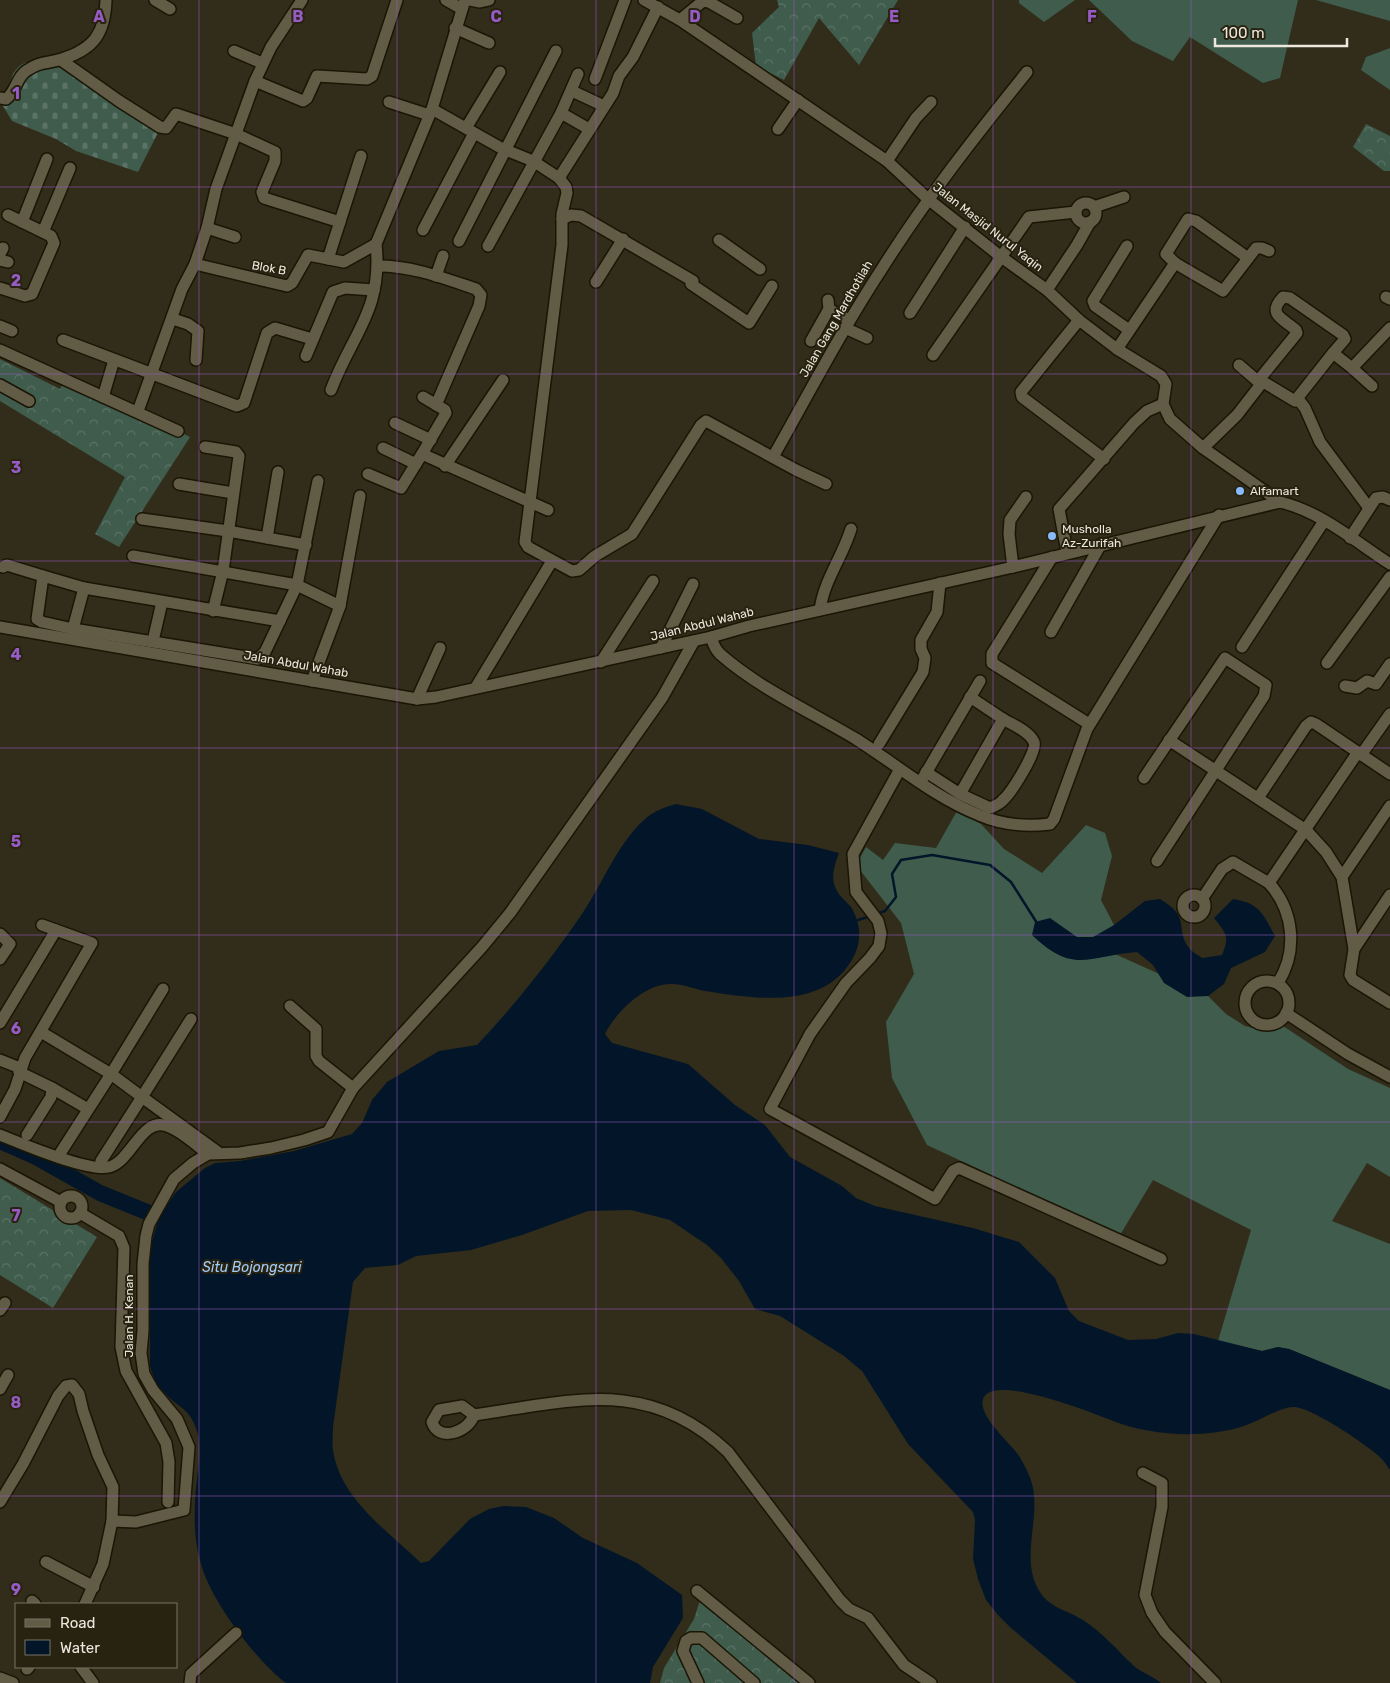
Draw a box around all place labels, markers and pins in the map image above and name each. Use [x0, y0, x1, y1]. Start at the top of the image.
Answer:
place label: Alfamart [1250, 484, 1299, 498]
marker: Alfamart [1234, 485, 1246, 497]
place label: Musholla Az-Zurifah [1062, 522, 1121, 550]
marker: Musholla Az-Zurifah [1046, 530, 1058, 542]

